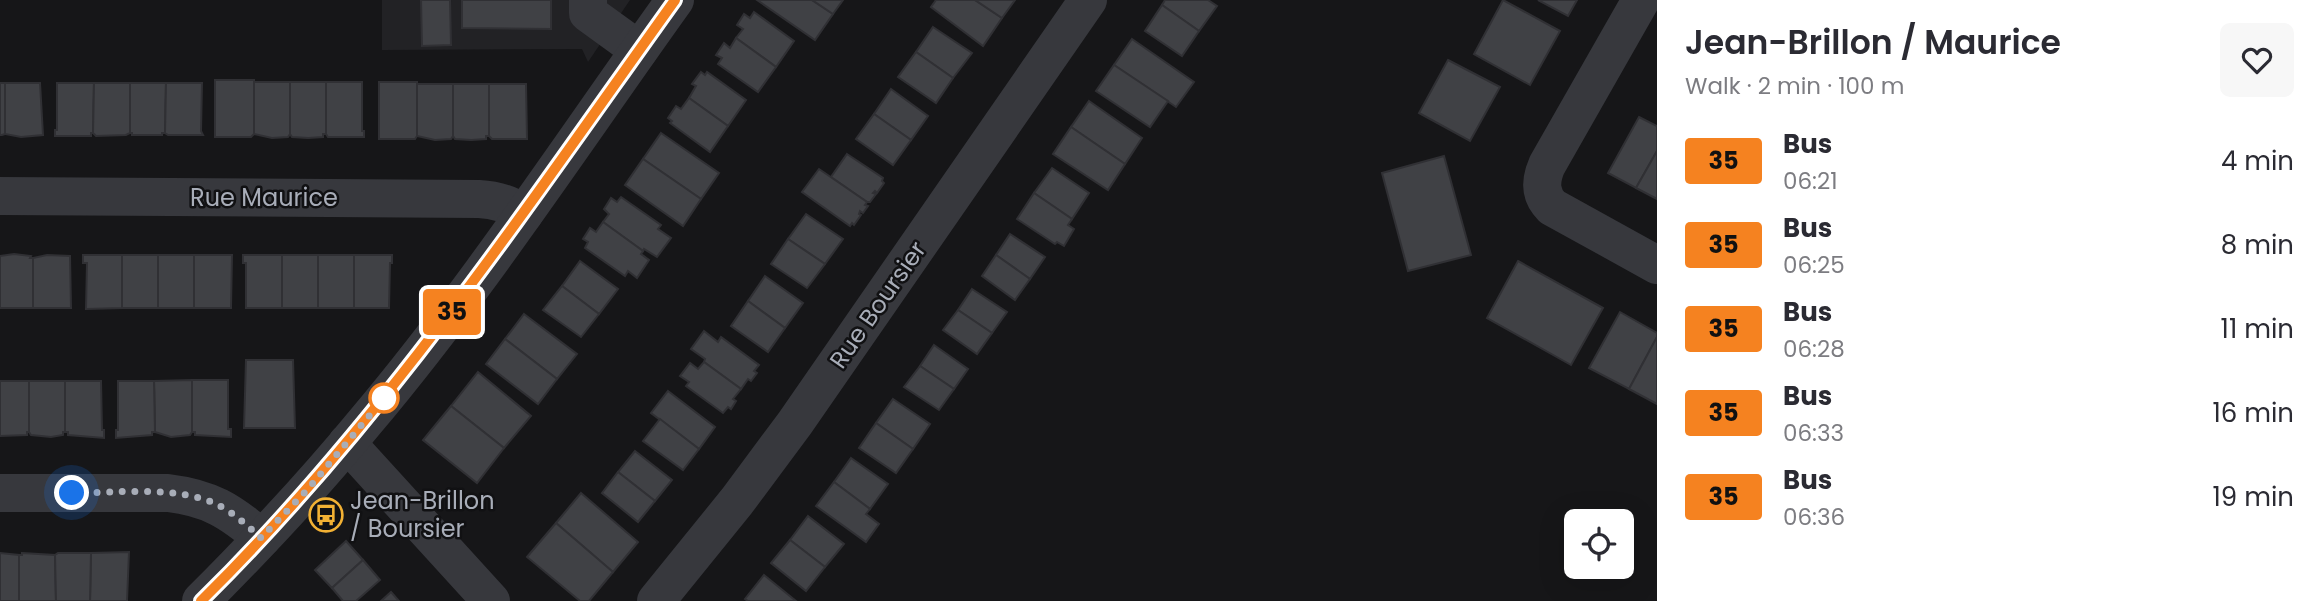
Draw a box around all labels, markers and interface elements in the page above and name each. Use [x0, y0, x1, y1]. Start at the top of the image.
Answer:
text: Jean-Brillon / Maurice [1685, 19, 2061, 66]
button: heart [2220, 23, 2294, 97]
text: Walk · 2 min · 100 m [1685, 70, 1904, 102]
text: Bus [1783, 126, 1832, 162]
text: 4 min [2221, 143, 2294, 179]
text: 35 [1708, 144, 1739, 177]
text: 06:21 [1783, 165, 1838, 197]
street label: Rue Maurice [190, 181, 338, 214]
text: Bus [1783, 210, 1832, 246]
text: 8 min [2221, 227, 2294, 263]
text: 35 [1708, 228, 1739, 261]
street label: Rue Boursier [822, 235, 934, 375]
text: 06:25 [1783, 249, 1845, 281]
line badge: 35 [420, 289, 484, 335]
text: Bus [1783, 294, 1832, 330]
text: 35 [437, 295, 467, 328]
text: 11 min [2221, 311, 2294, 347]
text: 35 [1708, 312, 1739, 345]
text: 06:28 [1783, 333, 1845, 365]
text: Bus [1783, 378, 1832, 414]
unlabelled marker [369, 383, 399, 413]
text: 16 min [2212, 395, 2294, 431]
text: 35 [1708, 396, 1739, 429]
text: 06:33 [1783, 417, 1844, 449]
text: Bus [1783, 462, 1832, 498]
your location [54, 475, 89, 510]
text: 19 min [2213, 479, 2294, 515]
text: 35 [1708, 480, 1739, 513]
place label: Jean-Brillon / Boursier [350, 484, 495, 545]
bus stop icon: Jean-Brillon / Boursier [307, 496, 345, 534]
text: 06:36 [1783, 501, 1845, 533]
map controls [1564, 509, 1634, 579]
button: locate [1564, 509, 1634, 579]

